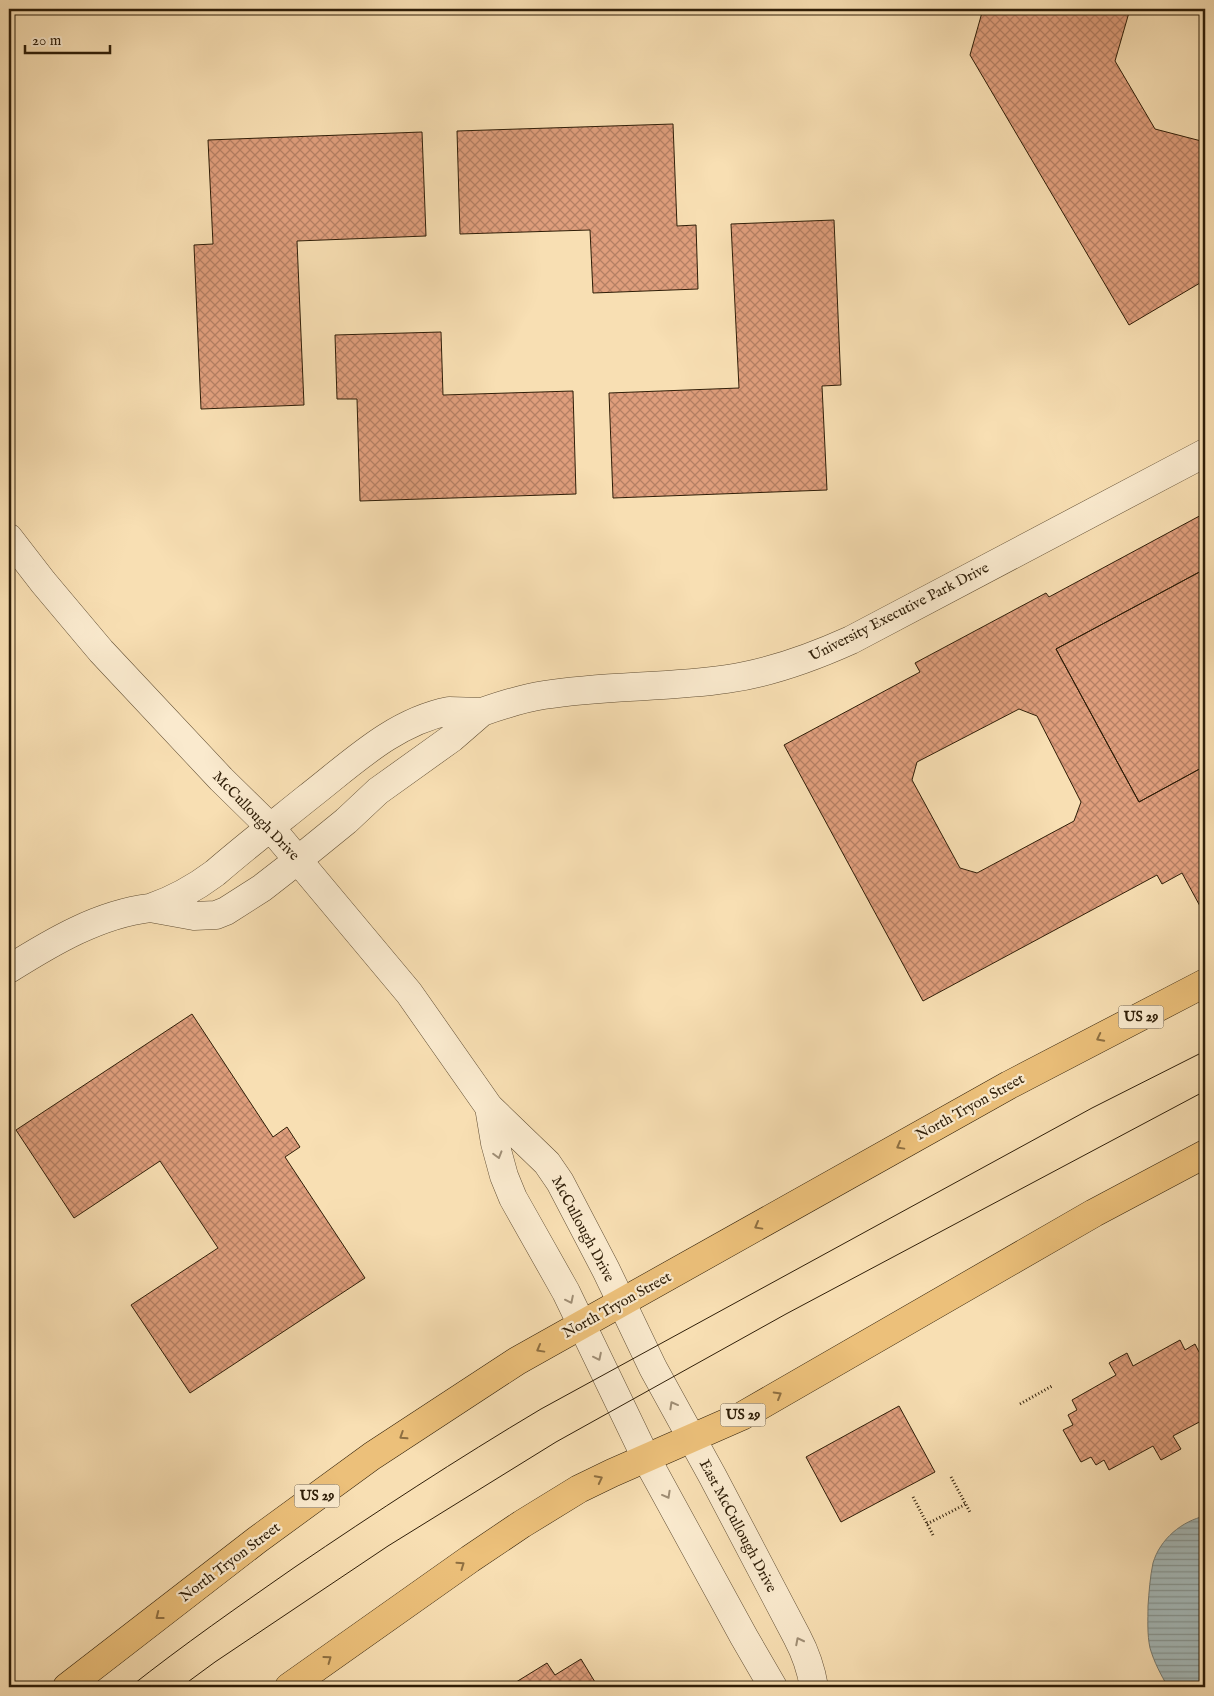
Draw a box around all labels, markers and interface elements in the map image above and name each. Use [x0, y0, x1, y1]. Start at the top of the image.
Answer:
scale bar [25, 22, 110, 54]
text: 20 m [32, 31, 62, 50]
street label: University Executive Park Drive [806, 558, 992, 666]
street label: McCullough Drive [208, 767, 304, 865]
road number: US 29 [1118, 1006, 1164, 1028]
one-way arrow [1096, 1032, 1105, 1042]
street label: North Tryon Street [912, 1069, 1028, 1145]
one-way arrow [896, 1140, 905, 1150]
one-way arrow [493, 1150, 503, 1158]
street label: McCullough Drive [547, 1173, 619, 1285]
one-way arrow [754, 1220, 763, 1230]
street label: North Tryon Street [559, 1267, 675, 1343]
one-way arrow [564, 1295, 574, 1304]
one-way arrow [536, 1342, 545, 1352]
one-way arrow [591, 1352, 602, 1361]
one-way arrow [772, 1392, 781, 1402]
one-way arrow [669, 1402, 679, 1411]
road number: US 29 [720, 1404, 766, 1426]
one-way arrow [399, 1430, 408, 1439]
street label: East McCullough Drive [695, 1456, 781, 1596]
one-way arrow [594, 1475, 603, 1485]
road number: US 29 [294, 1484, 340, 1508]
one-way arrow [660, 1490, 670, 1499]
street label: North Tryon Street [176, 1518, 284, 1606]
one-way arrow [456, 1562, 465, 1571]
one-way arrow [156, 1610, 165, 1619]
one-way arrow [795, 1637, 805, 1646]
one-way arrow [323, 1656, 332, 1665]

